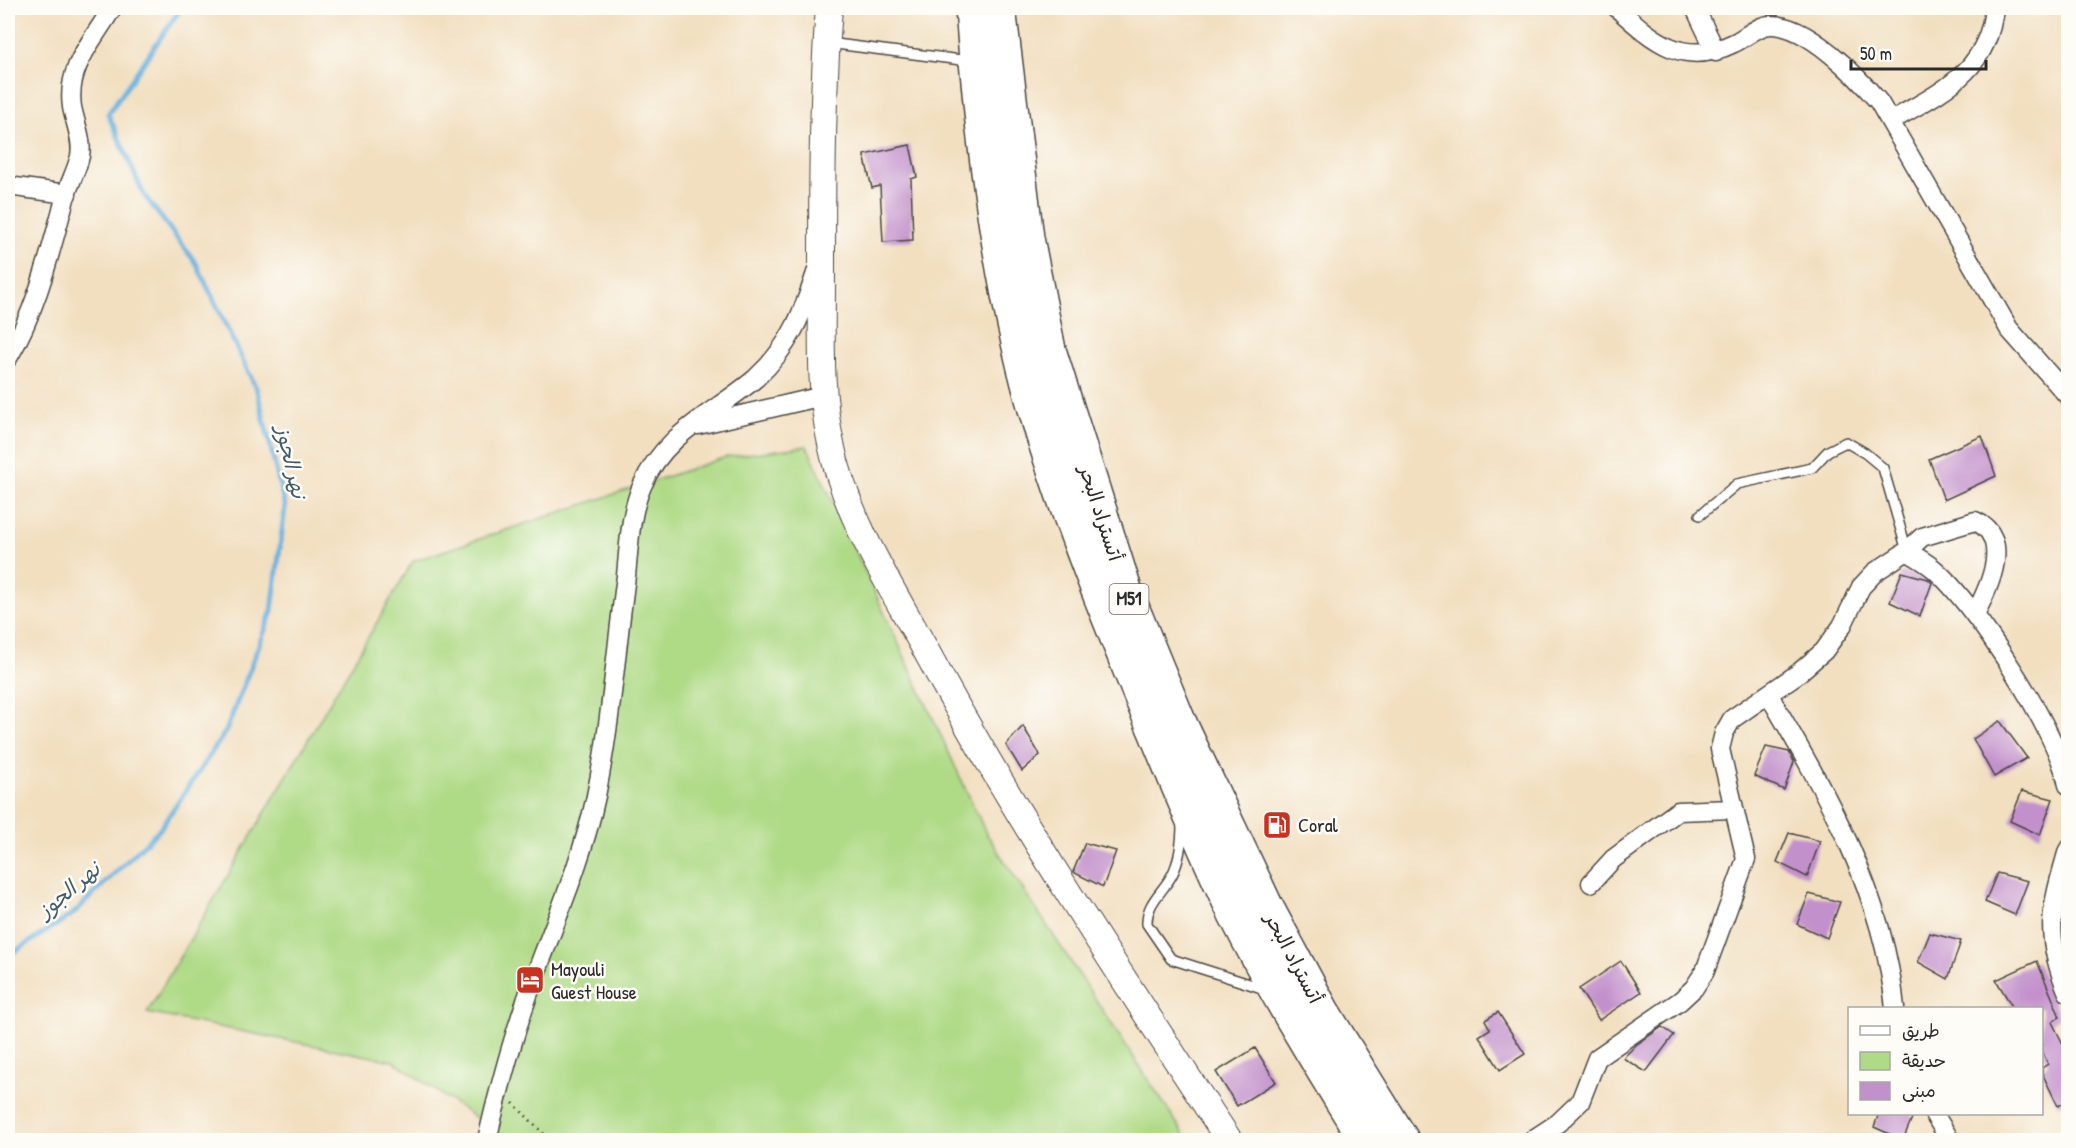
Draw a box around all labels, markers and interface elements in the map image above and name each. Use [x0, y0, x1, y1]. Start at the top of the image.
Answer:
scale bar [1851, 33, 1986, 71]
text: 50 m [1860, 41, 1892, 66]
water label: نهر الجوز [268, 420, 314, 503]
street label: أتستراد البحر [1073, 459, 1130, 564]
road number: M51 [1110, 584, 1148, 614]
fuel station icon: Coral [1261, 809, 1293, 841]
place label: Coral [1298, 811, 1339, 838]
water label: نهر الجوز [29, 854, 108, 926]
street label: أتستراد البحر [1258, 906, 1330, 1008]
place label: Mayouli Guest House [551, 955, 637, 1005]
hotel icon: Mayouli Guest House [514, 964, 546, 996]
legend [1848, 1007, 2043, 1115]
text: طريق [1902, 1018, 1940, 1043]
text: حديقة [1902, 1048, 1946, 1073]
text: مبنى [1902, 1078, 1936, 1103]

